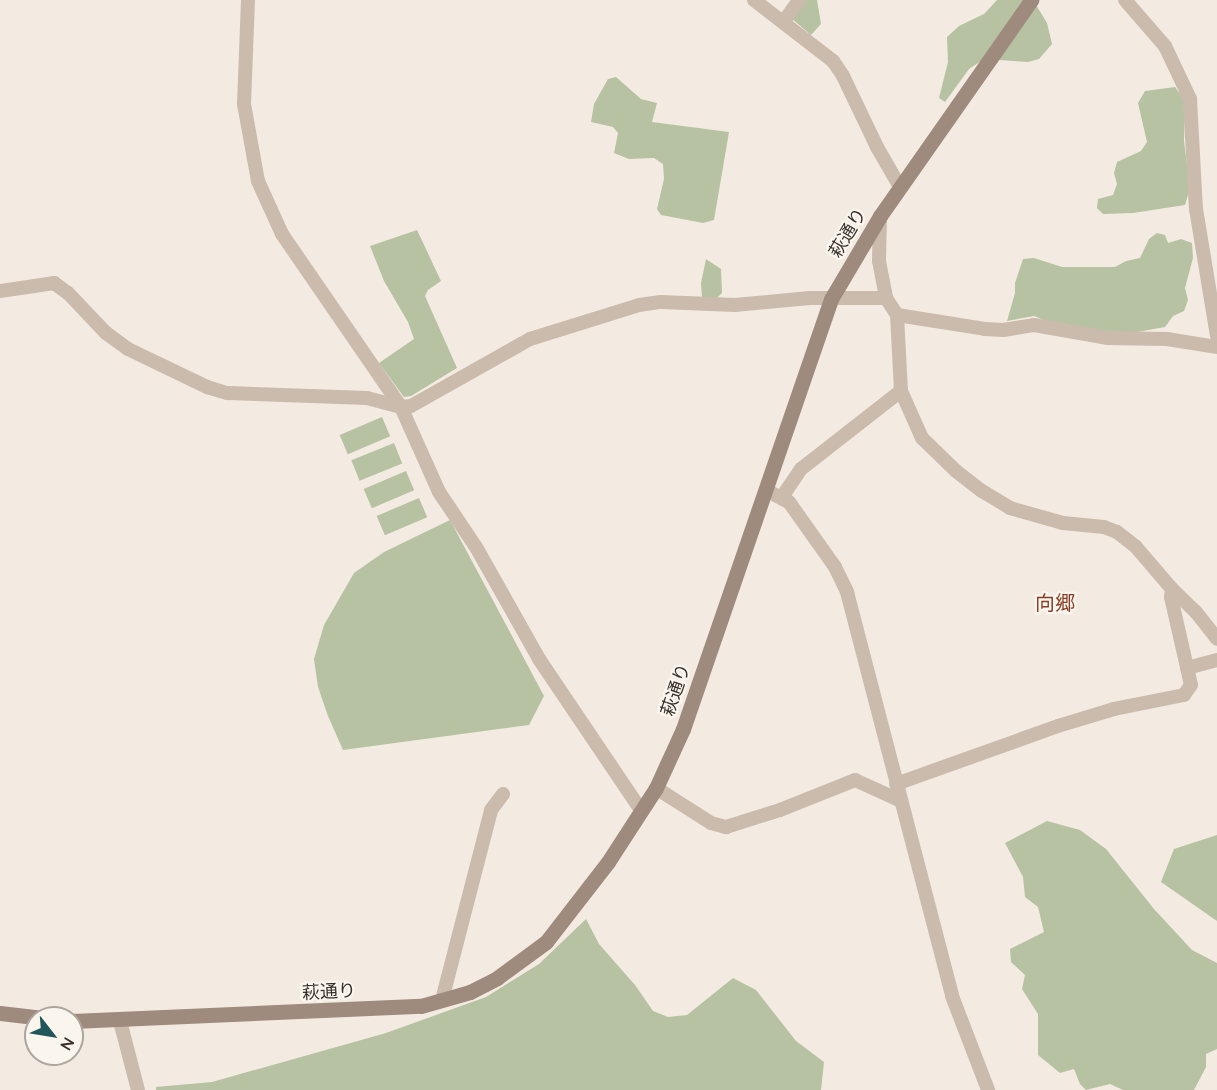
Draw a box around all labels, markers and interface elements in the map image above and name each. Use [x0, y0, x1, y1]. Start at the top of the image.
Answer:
street label: 萩通り [825, 204, 871, 262]
district label: 向郷 [1035, 590, 1075, 614]
street label: 萩通り [657, 661, 695, 719]
street label: 萩通り [301, 980, 357, 1004]
north arrow [24, 1006, 84, 1066]
text: N [56, 1034, 79, 1054]

